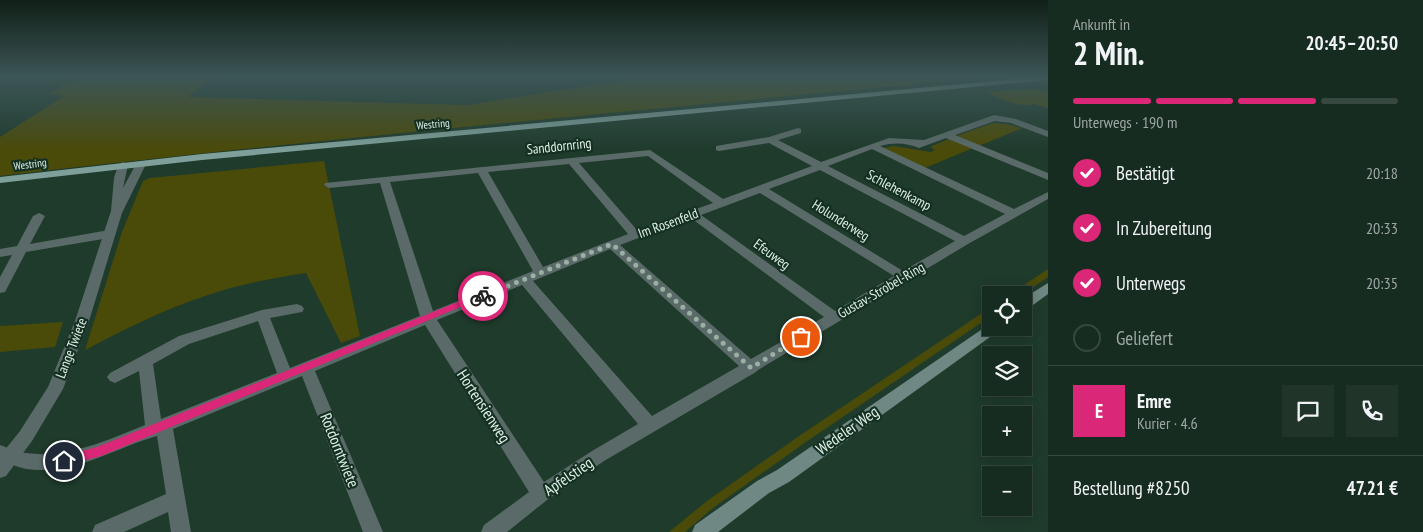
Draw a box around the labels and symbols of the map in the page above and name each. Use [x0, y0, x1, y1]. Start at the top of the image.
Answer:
street label: Westring [416, 116, 450, 132]
street label: Sanddornring [526, 134, 592, 158]
street label: Westring [13, 155, 48, 173]
street label: Schlehenkamp [864, 166, 934, 214]
street label: Holunderweg [809, 195, 873, 245]
street label: Im Rosenfeld [635, 204, 701, 242]
street label: Efeuweg [750, 235, 794, 273]
street label: Gustav-Strobel-Ring [834, 258, 928, 322]
courier [458, 271, 508, 321]
street label: Lange Twiete [51, 315, 91, 381]
pin [780, 316, 822, 358]
street label: Hortensienweg [453, 366, 515, 446]
street label: Wedeler Weg [812, 401, 882, 459]
street label: Rotdorntwiete [316, 410, 364, 490]
pin [43, 440, 85, 482]
street label: Apfelstieg [539, 452, 597, 500]

